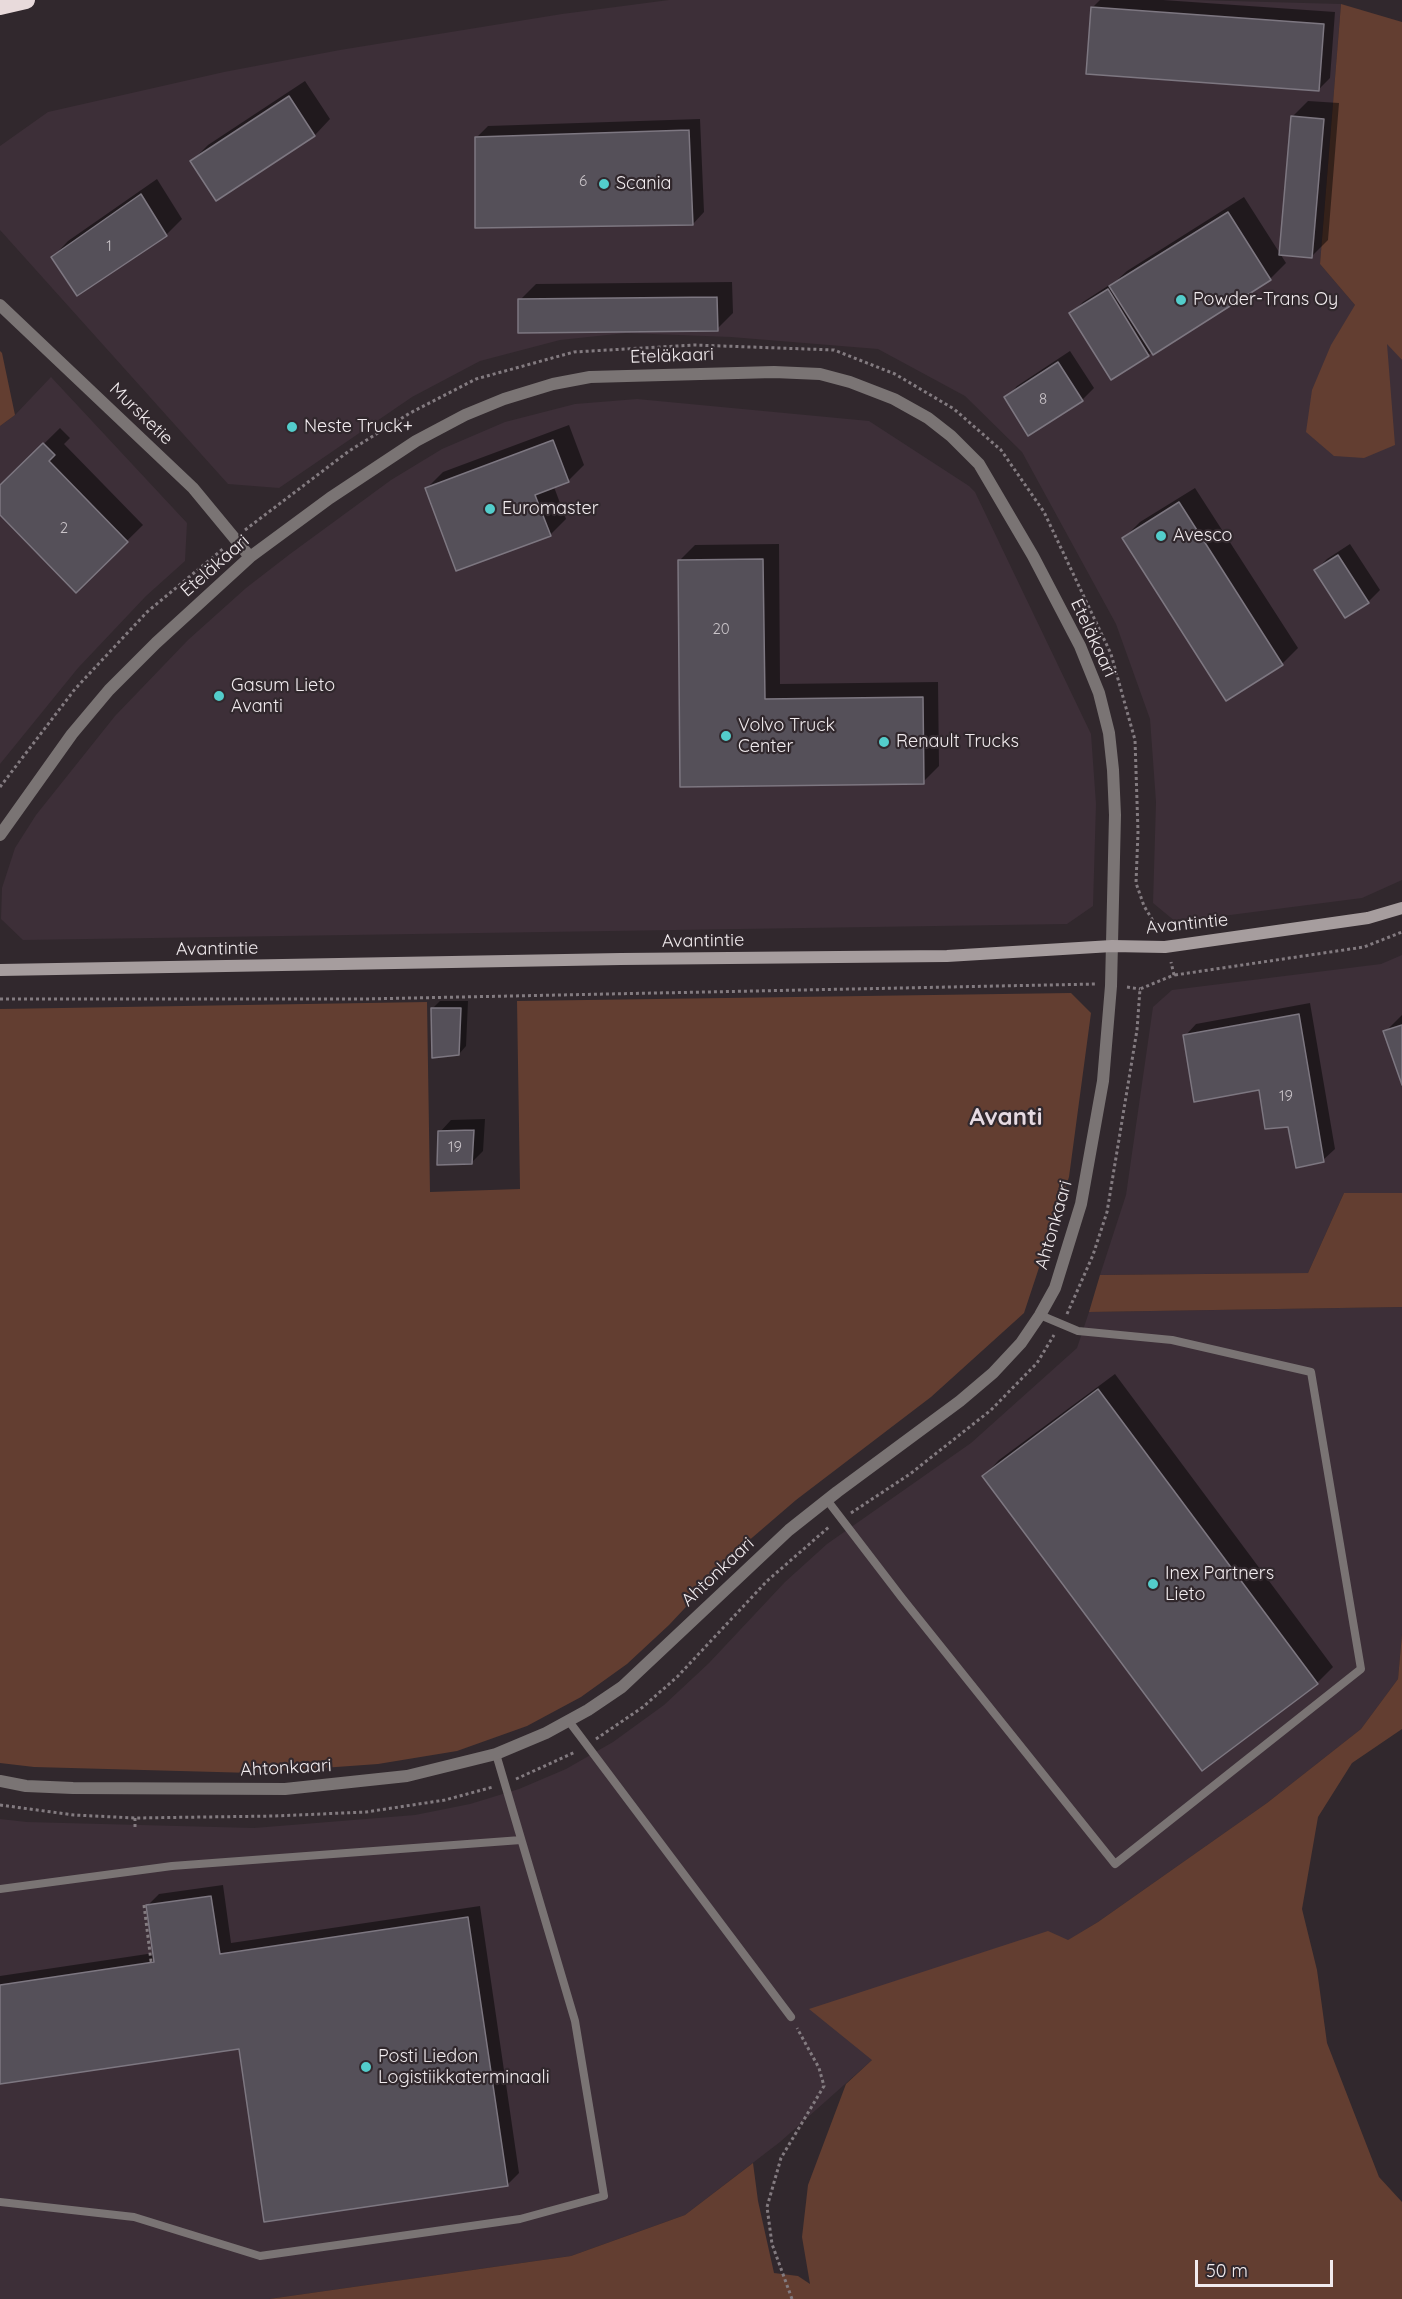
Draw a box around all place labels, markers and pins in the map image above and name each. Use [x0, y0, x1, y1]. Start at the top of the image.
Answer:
place label: Scania [616, 173, 672, 195]
marker: Scania [597, 177, 611, 191]
place label: Powder-Trans Oy [1193, 289, 1338, 311]
marker: Powder-Trans Oy [1174, 293, 1188, 307]
place label: Neste Truck+ [304, 416, 413, 438]
marker: Neste Truck+ [285, 420, 299, 434]
place label: Euromaster [502, 498, 599, 520]
marker: Euromaster [483, 502, 497, 516]
place label: Avesco [1173, 525, 1232, 547]
marker: Avesco [1154, 529, 1168, 543]
place label: Gasum Lieto Avanti [231, 675, 335, 718]
marker: Gasum Lieto Avanti [212, 689, 226, 703]
place label: Volvo Truck Center [738, 715, 835, 758]
marker: Volvo Truck Center [719, 729, 733, 743]
place label: Renault Trucks [896, 731, 1019, 753]
marker: Renault Trucks [877, 735, 891, 749]
place label: Inex Partners Lieto [1165, 1563, 1274, 1606]
marker: Inex Partners Lieto [1146, 1577, 1160, 1591]
place label: Posti Liedon Logistiikkaterminaali [378, 2046, 550, 2088]
marker: Posti Liedon Logistiikkaterminaali [359, 2060, 373, 2074]

